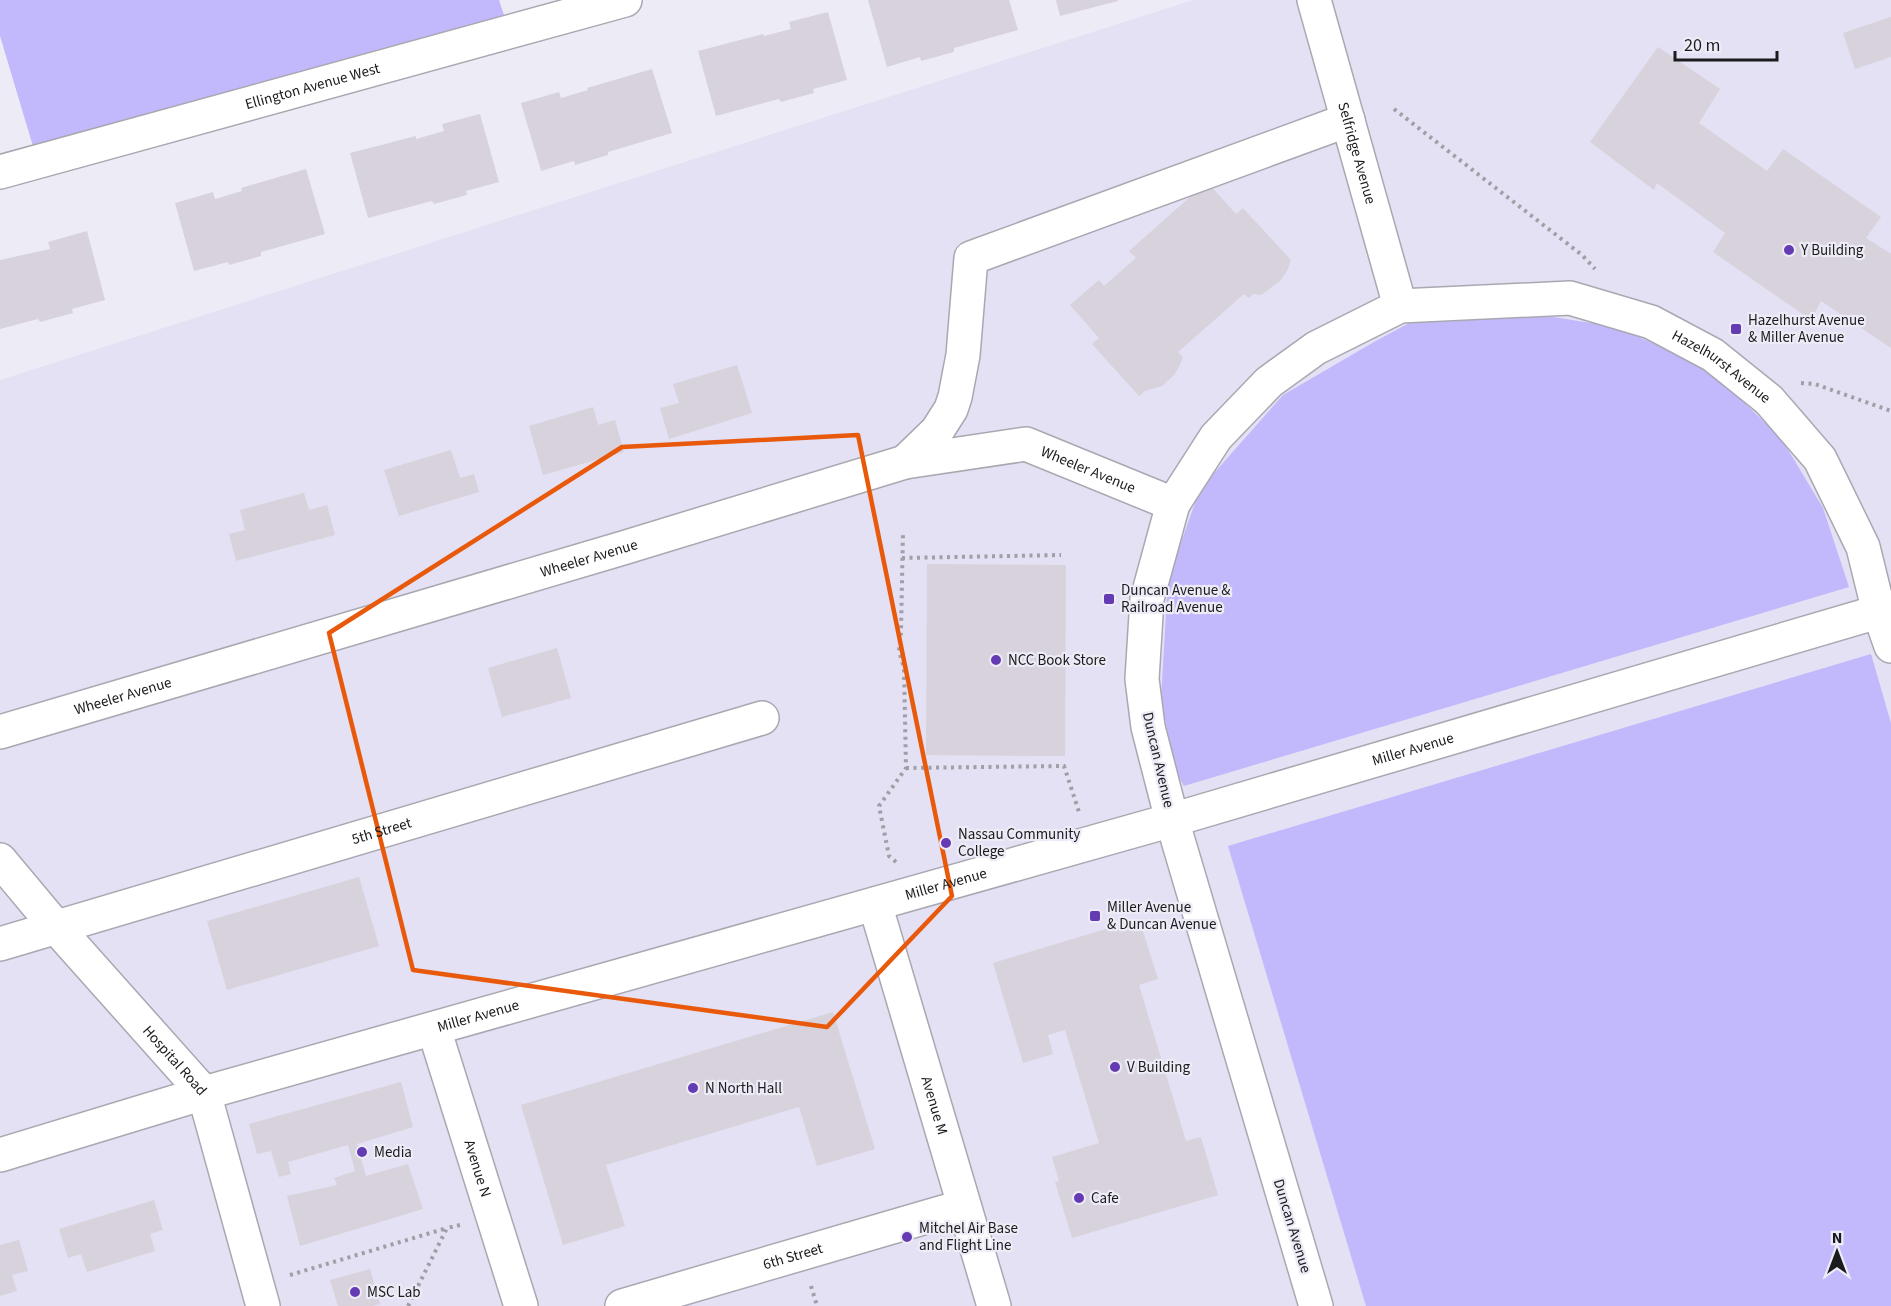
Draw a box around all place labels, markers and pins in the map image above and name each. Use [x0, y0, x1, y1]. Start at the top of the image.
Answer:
place label: Y Building [1800, 240, 1864, 261]
marker: Y Building [1782, 243, 1796, 257]
place label: Hazelhurst Avenue & Miller Avenue [1748, 310, 1865, 348]
marker: Hazelhurst Avenue & Miller Avenue [1729, 322, 1743, 336]
place label: Duncan Avenue & Railroad Avenue [1121, 580, 1230, 618]
marker: Duncan Avenue & Railroad Avenue [1102, 592, 1116, 606]
place label: NCC Book Store [1008, 650, 1106, 671]
marker: NCC Book Store [989, 653, 1003, 667]
place label: Nassau Community College [958, 824, 1080, 862]
marker: Nassau Community College [939, 836, 953, 850]
place label: Miller Avenue & Duncan Avenue [1107, 897, 1216, 935]
marker: Miller Avenue & Duncan Avenue [1088, 909, 1102, 923]
place label: V Building [1127, 1057, 1190, 1078]
marker: V Building [1108, 1060, 1122, 1074]
place label: N North Hall [705, 1078, 782, 1099]
marker: N North Hall [686, 1081, 700, 1095]
place label: Media [374, 1142, 412, 1163]
marker: Media [355, 1145, 369, 1159]
place label: Cafe [1091, 1188, 1119, 1209]
marker: Cafe [1072, 1191, 1086, 1205]
place label: Mitchel Air Base and Flight Line [919, 1218, 1018, 1256]
marker: Mitchel Air Base and Flight Line [900, 1230, 914, 1244]
place label: MSC Lab [367, 1282, 421, 1303]
marker: MSC Lab [348, 1285, 362, 1299]

